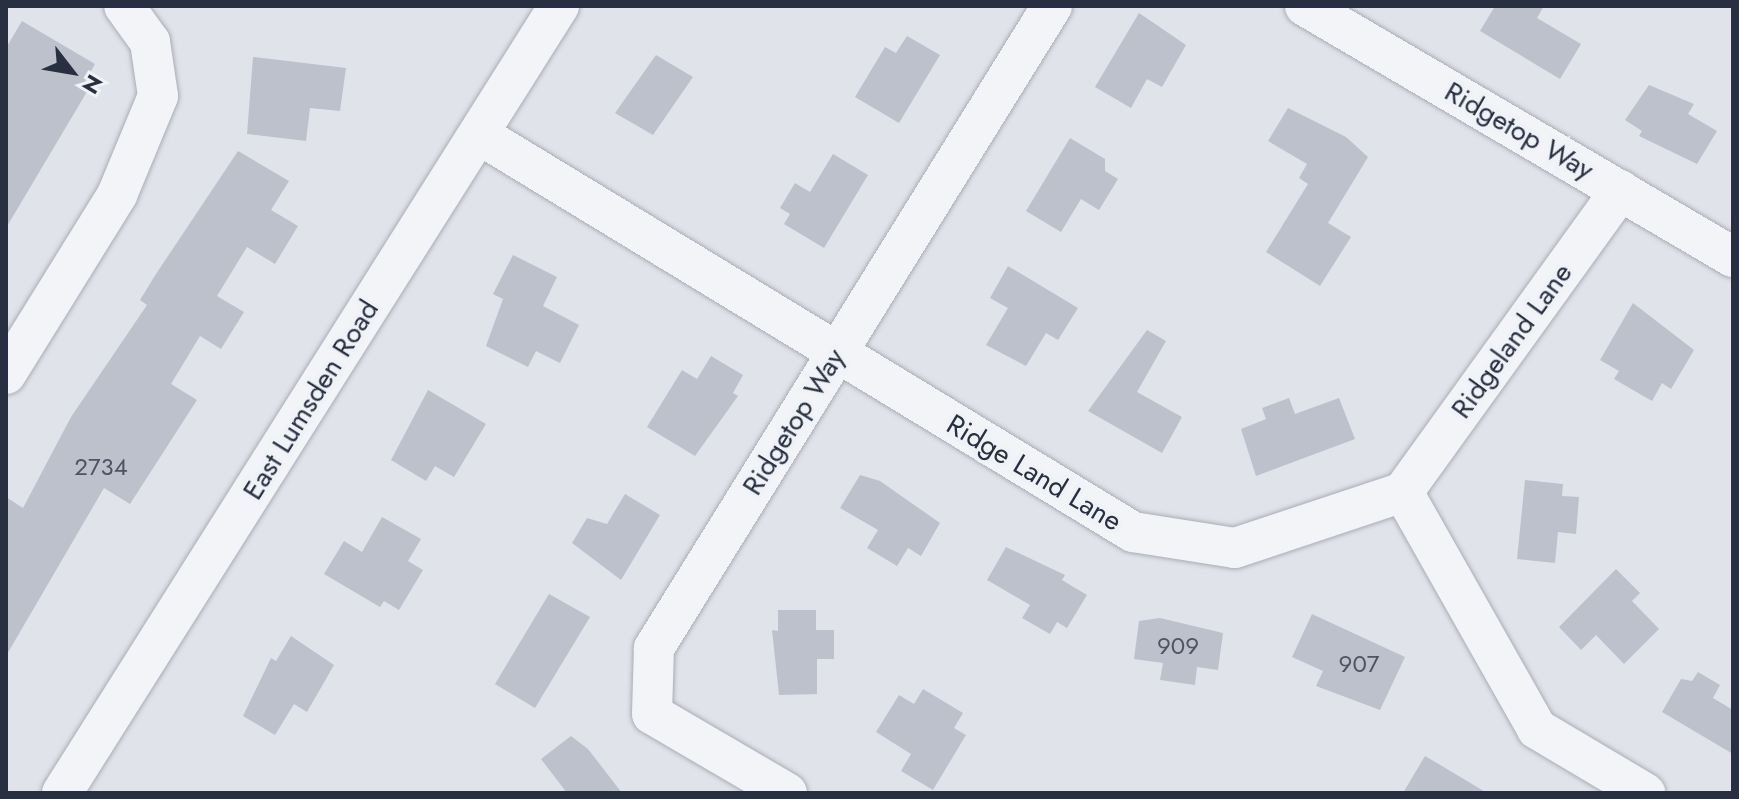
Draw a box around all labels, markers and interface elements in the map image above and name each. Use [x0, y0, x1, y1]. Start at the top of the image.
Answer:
north arrow [32, 32, 112, 112]
text: N [74, 69, 111, 100]
street label: Ridgetop Way [1439, 75, 1599, 187]
street label: Ridgeland Lane [1444, 257, 1580, 425]
street label: East Lumsden Road [236, 294, 386, 506]
street label: Ridgetop Way [736, 343, 852, 501]
street label: Ridge Land Lane [940, 408, 1128, 538]
house number: 2734 [74, 453, 128, 481]
house number: 909 [1157, 632, 1199, 660]
house number: 907 [1339, 650, 1379, 678]

